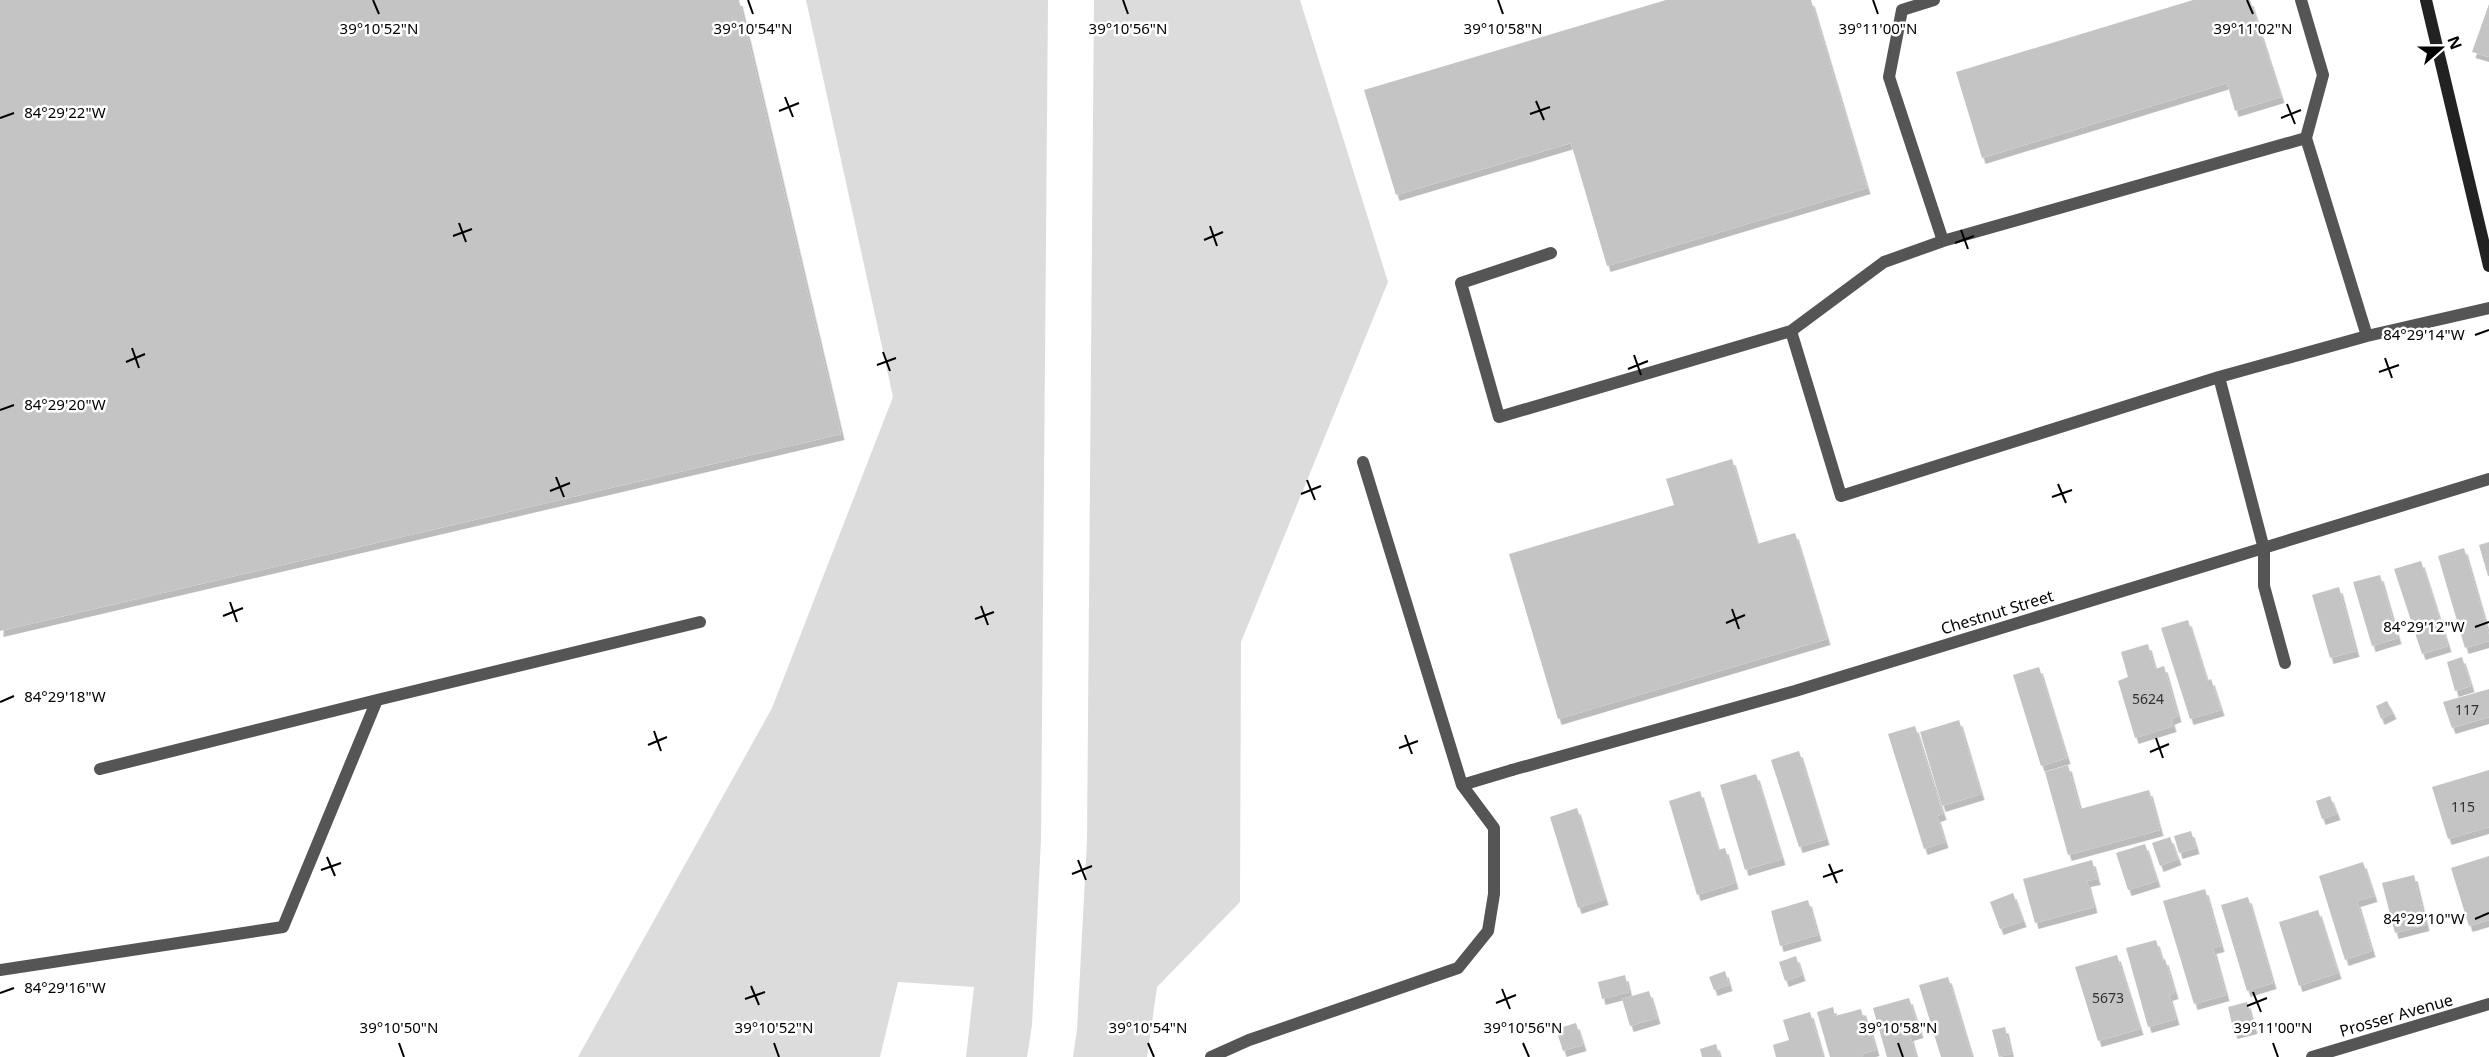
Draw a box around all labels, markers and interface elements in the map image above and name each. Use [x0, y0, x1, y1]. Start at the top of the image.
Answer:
text: 39°10'52"N [340, 18, 418, 38]
text: 39°10'54"N [714, 18, 792, 38]
text: 39°10'56"N [1089, 18, 1167, 38]
text: 39°10'58"N [1464, 18, 1542, 38]
text: 39°11'00"N [1839, 18, 1917, 38]
text: 39°11'02"N [2214, 18, 2292, 38]
north arrow [2411, 18, 2471, 78]
text: N [2442, 33, 2468, 53]
text: 84°29'22"W [24, 102, 106, 122]
text: 84°29'14"W [2383, 324, 2465, 344]
text: 84°29'20"W [24, 394, 106, 414]
street label: Chestnut Street [1938, 584, 2056, 640]
text: 84°29'12"W [2383, 616, 2465, 636]
text: 84°29'18"W [24, 686, 106, 706]
house number: 5624 [2132, 689, 2164, 708]
house number: 117 [2455, 700, 2479, 719]
house number: 115 [2451, 797, 2475, 816]
text: 84°29'10"W [2383, 908, 2465, 928]
text: 84°29'16"W [24, 977, 106, 997]
house number: 5673 [2092, 988, 2124, 1007]
street label: Prosser Avenue [2337, 988, 2455, 1042]
text: 39°10'50"N [360, 1017, 438, 1037]
text: 39°10'52"N [735, 1017, 813, 1037]
text: 39°10'54"N [1109, 1017, 1187, 1037]
text: 39°10'56"N [1484, 1017, 1562, 1037]
text: 39°10'58"N [1859, 1017, 1937, 1037]
text: 39°11'00"N [2234, 1017, 2312, 1037]

